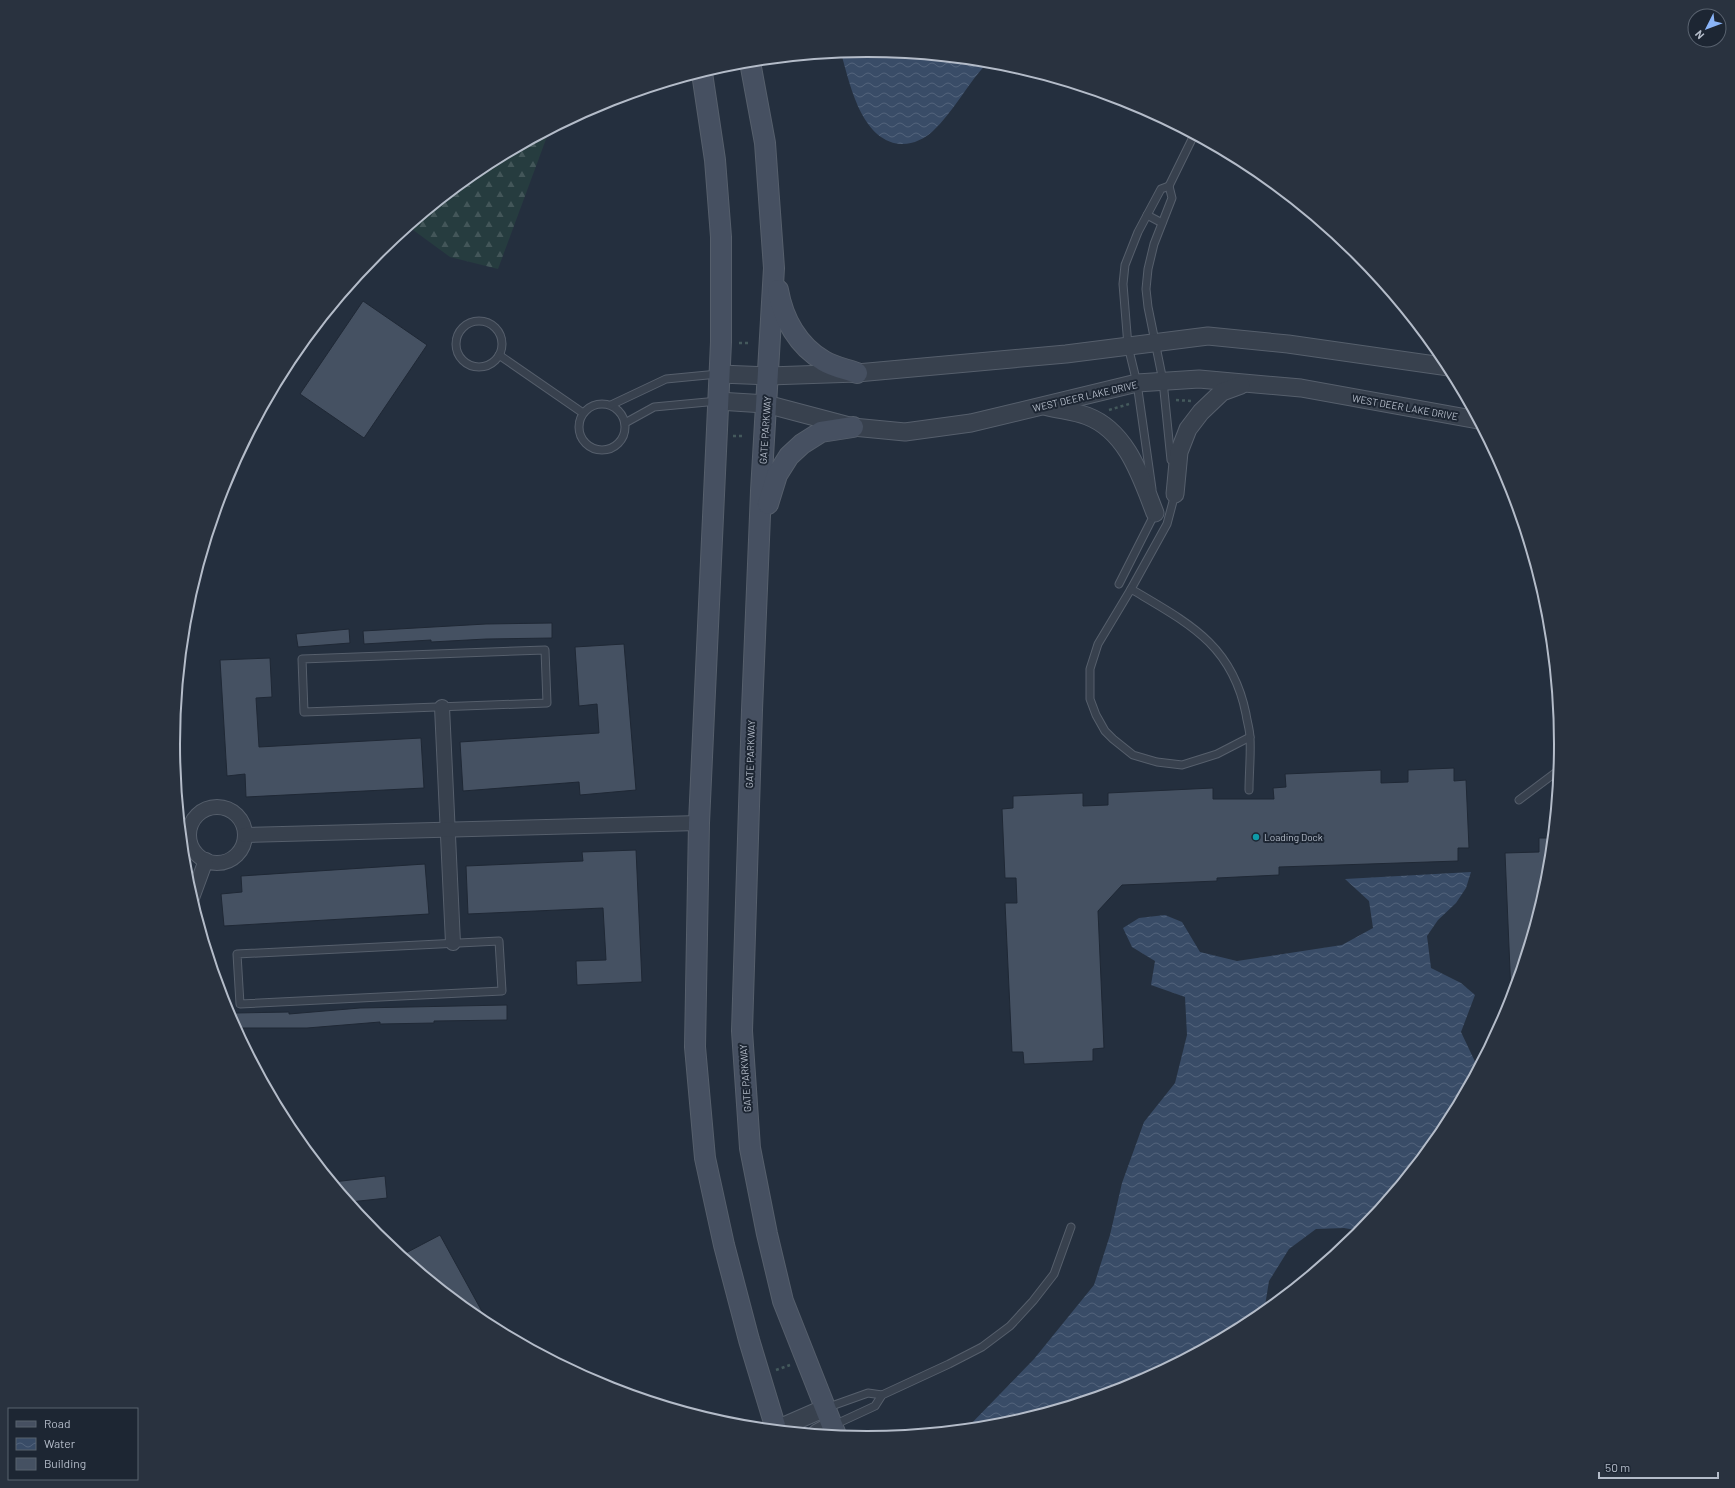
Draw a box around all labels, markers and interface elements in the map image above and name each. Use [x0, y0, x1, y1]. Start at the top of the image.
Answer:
north arrow [1687, 8, 1727, 48]
text: N [1692, 28, 1706, 42]
street label: WEST DEER LAKE DRIVE [1031, 378, 1139, 414]
street label: WEST DEER LAKE DRIVE [1351, 392, 1459, 422]
street label: GATE PARKWAY [757, 395, 773, 464]
street label: GATE PARKWAY [743, 719, 757, 788]
place label: Loading Dock [1264, 831, 1323, 843]
marker: Loading Dock [1251, 832, 1261, 842]
street label: GATE PARKWAY [737, 1043, 753, 1112]
legend [8, 1408, 138, 1480]
text: Road [44, 1416, 71, 1430]
text: Water [44, 1436, 76, 1450]
scale bar [1599, 1454, 1718, 1480]
text: Building [44, 1456, 86, 1470]
text: 50 m [1605, 1460, 1630, 1474]

